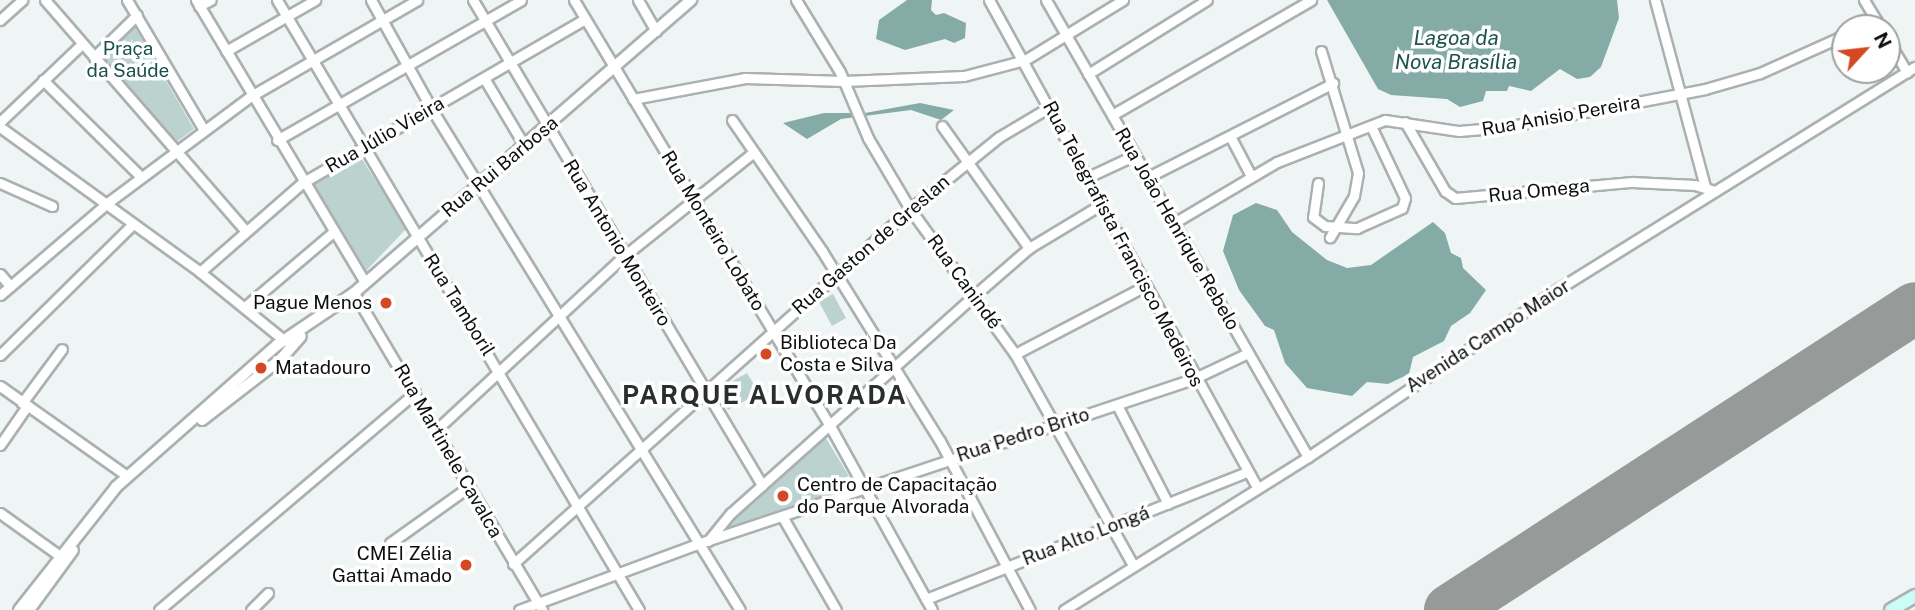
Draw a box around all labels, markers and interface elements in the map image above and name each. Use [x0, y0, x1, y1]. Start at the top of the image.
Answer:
north arrow [1831, 14, 1901, 84]
water label: Lagoa da Nova Brasília [1395, 25, 1517, 75]
text: N [1870, 29, 1896, 52]
park label: Praça da Saúde [87, 38, 169, 82]
street label: Rua Anisio Pereira [1480, 91, 1642, 141]
street label: Rua Júlio Vieira [321, 92, 449, 178]
street label: Rua Telegrafista Francisco Medeiros [1038, 97, 1208, 391]
street label: Rua Rui Barbosa [437, 112, 563, 222]
street label: Rua João Henrique Rebelo [1110, 124, 1244, 334]
street label: Rua Monteiro Lobato [656, 147, 770, 315]
street label: Rua Antonio Monteiro [558, 155, 676, 331]
street label: Rua Gaston de Greslan [788, 170, 954, 320]
street label: Rua Omega [1487, 174, 1591, 208]
street label: Rua Canindé [922, 230, 1006, 334]
street label: Rua Tamboril [419, 250, 499, 360]
street label: Avenida Campo Maior [1402, 274, 1574, 398]
place label: Pague Menos [253, 292, 372, 314]
marker: Pague Menos [378, 295, 394, 311]
place label: Biblioteca Da Costa e Silva [780, 332, 896, 376]
marker: Biblioteca Da Costa e Silva [758, 346, 774, 362]
place label: Matadouro [275, 357, 371, 379]
marker: Matadouro [253, 360, 269, 376]
street label: Rua Martinele Cavalca [389, 360, 507, 542]
district label: PARQUE ALVORADA [624, 379, 906, 411]
street label: Rua Pedro Brito [954, 403, 1092, 467]
place label: Centro de Capacitação do Parque Alvorada [797, 474, 997, 518]
marker: Centro de Capacitação do Parque Alvorada [775, 488, 791, 504]
street label: Rua Alto Longá [1019, 501, 1153, 571]
place label: CMEI Zélia Gattai Amado [332, 543, 452, 587]
marker: CMEI Zélia Gattai Amado [458, 557, 474, 573]

